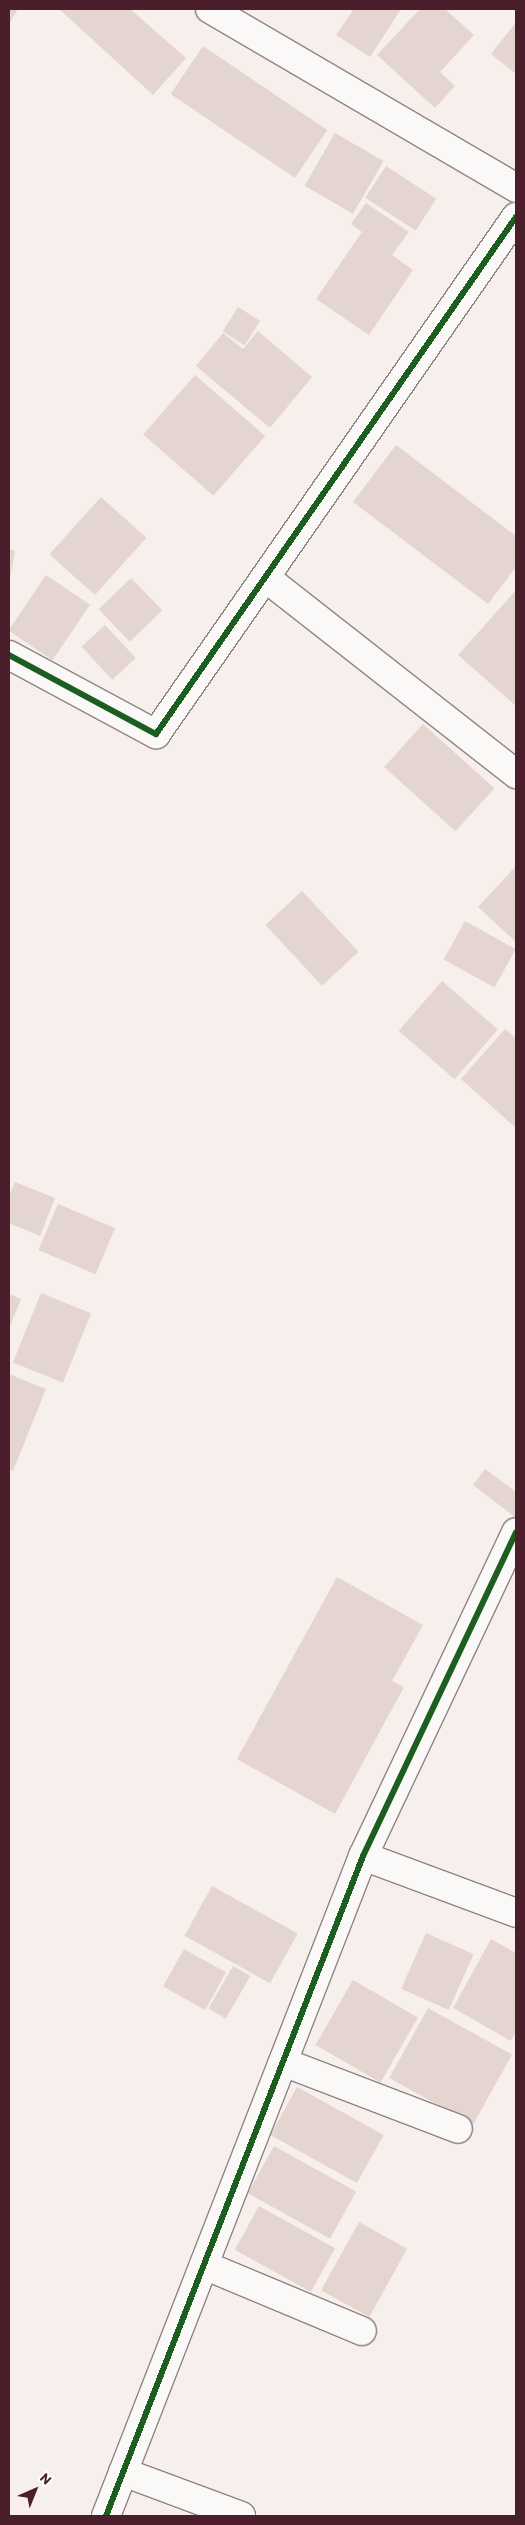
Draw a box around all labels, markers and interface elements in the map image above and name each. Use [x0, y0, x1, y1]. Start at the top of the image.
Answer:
north arrow [10, 2465, 60, 2515]
text: N [36, 2469, 55, 2488]

